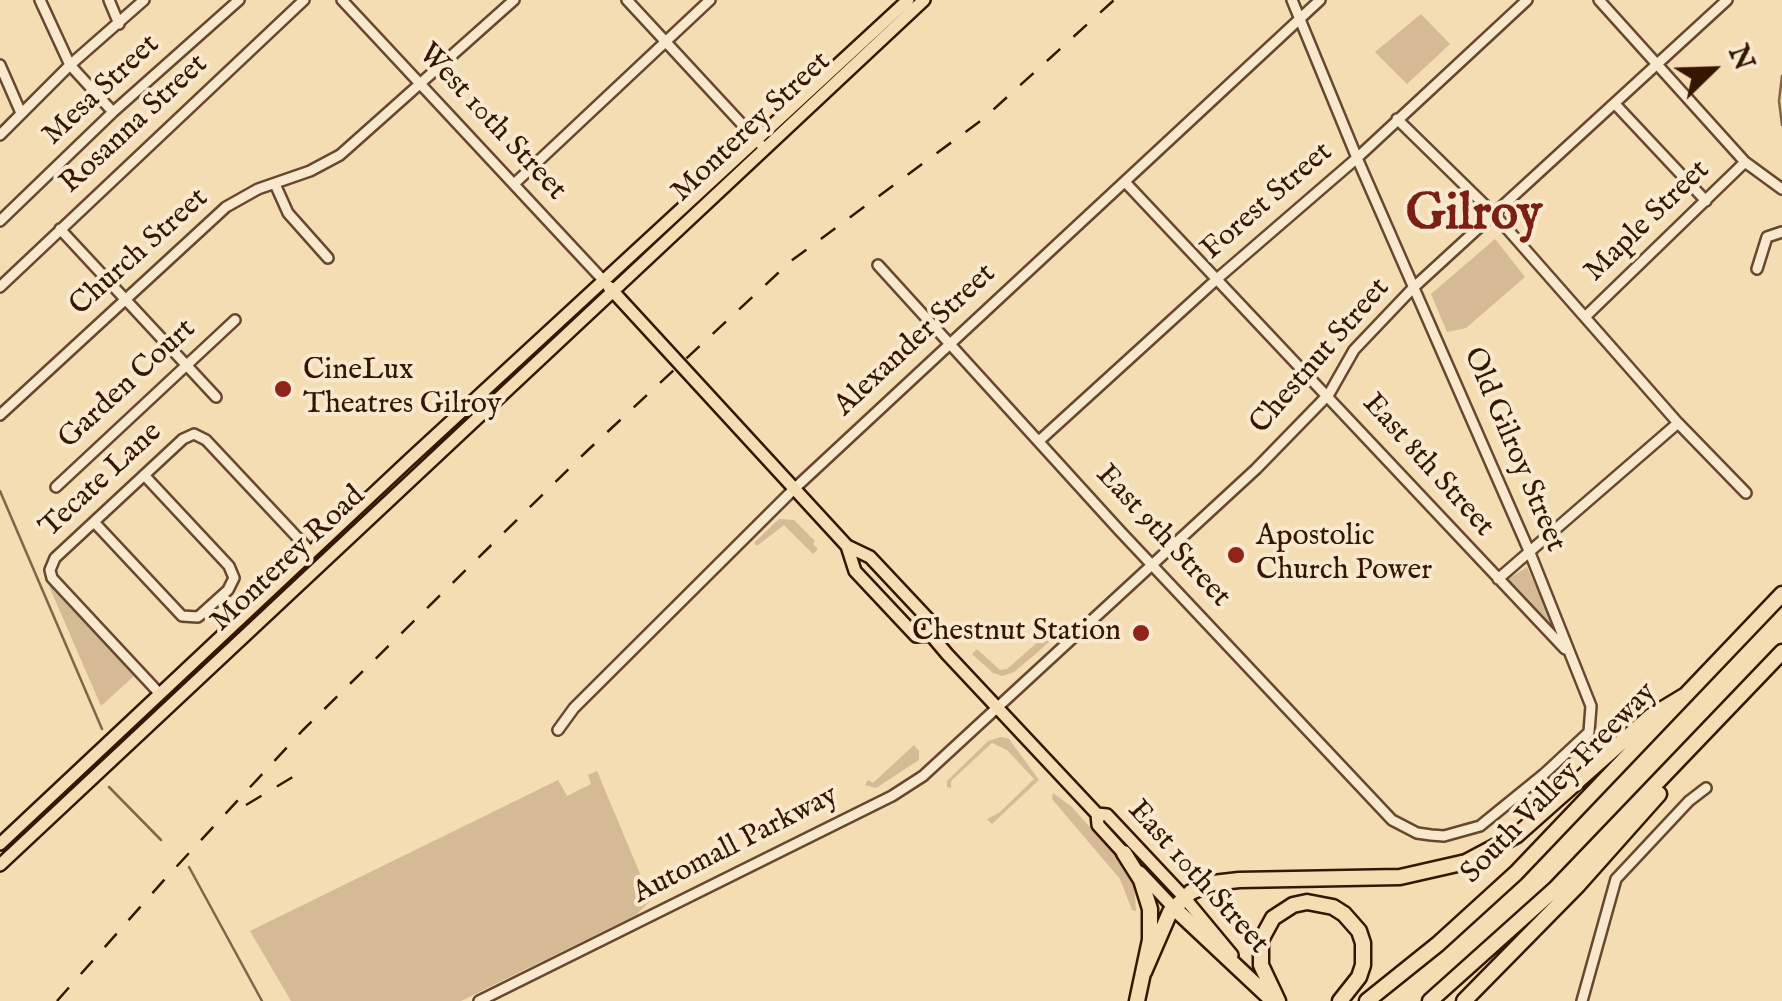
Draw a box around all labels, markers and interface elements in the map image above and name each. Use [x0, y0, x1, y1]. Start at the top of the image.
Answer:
north arrow [1662, 20, 1762, 120]
street label: Mesa Street [36, 28, 168, 154]
street label: West 10th Street [409, 37, 573, 209]
text: N [1719, 40, 1761, 76]
street label: Monterey Street [665, 45, 839, 211]
street label: Rosanna Street [54, 48, 216, 202]
street label: Forest Street [1195, 135, 1341, 269]
street label: Maple Street [1578, 153, 1718, 291]
street label: Church Street [63, 182, 217, 324]
district label: Gilroy [1406, 188, 1542, 248]
street label: Alexander Street [828, 257, 1004, 425]
street label: Chestnut Street [1244, 272, 1398, 442]
street label: Garden Court [52, 312, 204, 458]
street label: Old Gilroy Street [1454, 342, 1572, 558]
place label: CineLux Theatres Gilroy [303, 354, 502, 424]
marker: CineLux Theatres Gilroy [272, 378, 294, 400]
street label: East 8th Street [1353, 387, 1501, 545]
street label: Tecate Lane [34, 415, 170, 547]
street label: East 9th Street [1087, 458, 1237, 616]
street label: Monterey Road [204, 479, 374, 641]
place label: Apostolic Church Power [1256, 520, 1432, 590]
marker: Apostolic Church Power [1225, 544, 1247, 566]
place label: Chestnut Station [912, 615, 1121, 651]
marker: Chestnut Station [1130, 622, 1152, 644]
street label: South Valley Freeway [1455, 676, 1665, 892]
street label: Automall Parkway [627, 779, 845, 913]
street label: East 10th Street [1119, 794, 1275, 962]

